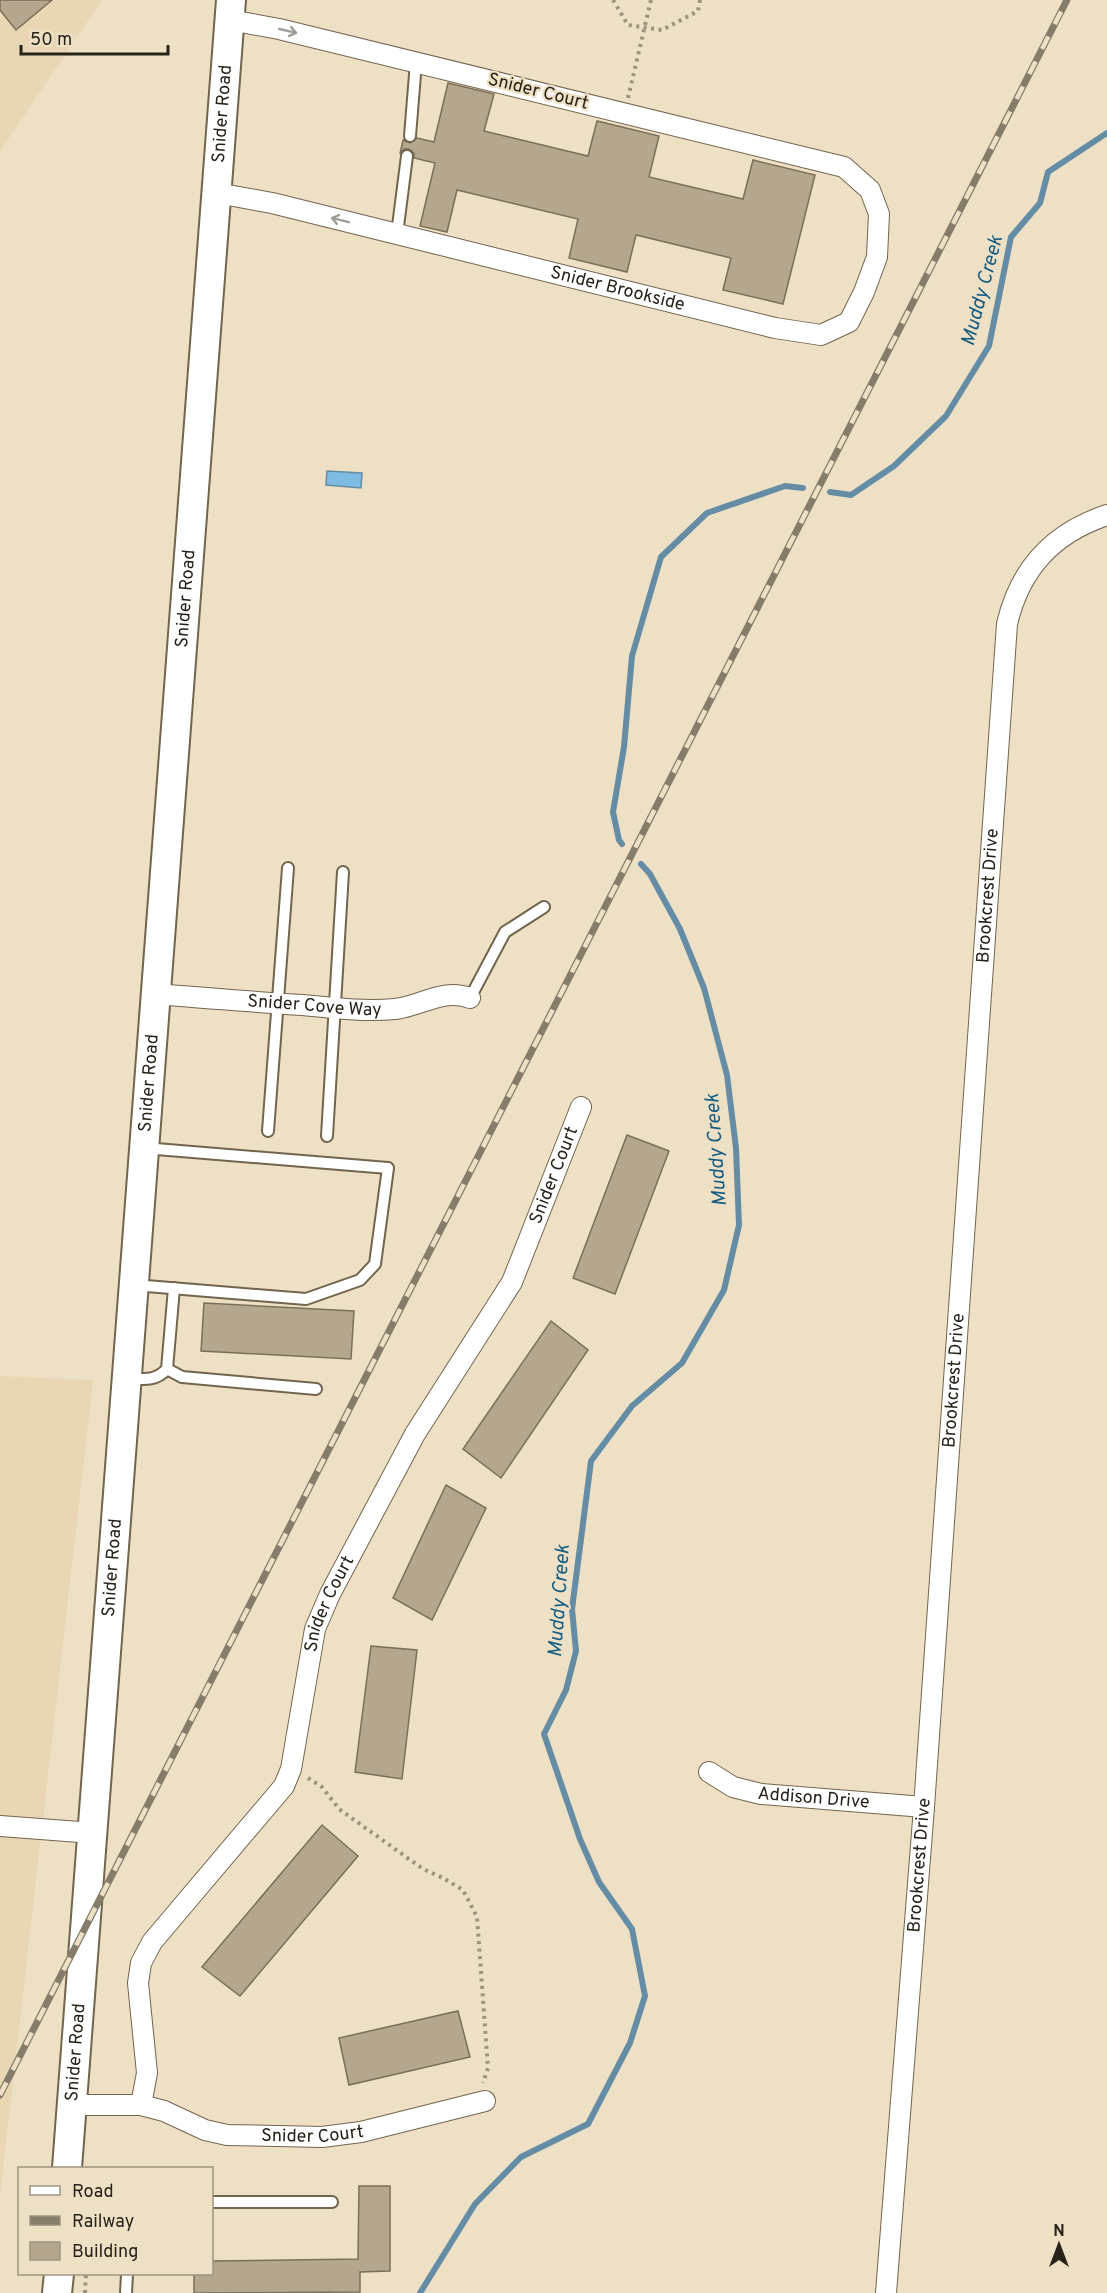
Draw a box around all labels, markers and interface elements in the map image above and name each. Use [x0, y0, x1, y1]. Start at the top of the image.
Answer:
scale bar [21, 18, 168, 56]
one-way arrow [278, 26, 297, 37]
text: 50 m [30, 29, 72, 52]
street label: Snider Road [207, 64, 238, 164]
street label: Snider Court [485, 68, 591, 116]
one-way arrow [331, 213, 350, 225]
water label: Muddy Creek [956, 232, 1010, 349]
street label: Snider Brookside [548, 261, 687, 317]
street label: Snider Road [171, 549, 201, 648]
street label: Brookcrest Drive [972, 828, 1004, 964]
street label: Snider Cove Way [246, 990, 382, 1022]
street label: Snider Road [134, 1033, 164, 1133]
water label: Muddy Creek [700, 1092, 734, 1207]
street label: Snider Court [525, 1123, 584, 1227]
street label: Brookcrest Drive [938, 1312, 970, 1449]
street label: Snider Road [97, 1518, 128, 1618]
water label: Muddy Creek [543, 1543, 577, 1658]
street label: Snider Court [300, 1552, 360, 1654]
street label: Addison Drive [757, 1782, 870, 1814]
street label: Brookcrest Drive [903, 1797, 936, 1933]
street label: Snider Road [61, 2002, 91, 2102]
street label: Snider Court [261, 2120, 365, 2149]
legend [18, 2167, 213, 2275]
text: Road [72, 2181, 114, 2204]
text: Railway [72, 2211, 134, 2234]
north arrow [1029, 2215, 1089, 2275]
text: N [1053, 2222, 1065, 2242]
text: Building [72, 2241, 138, 2264]

